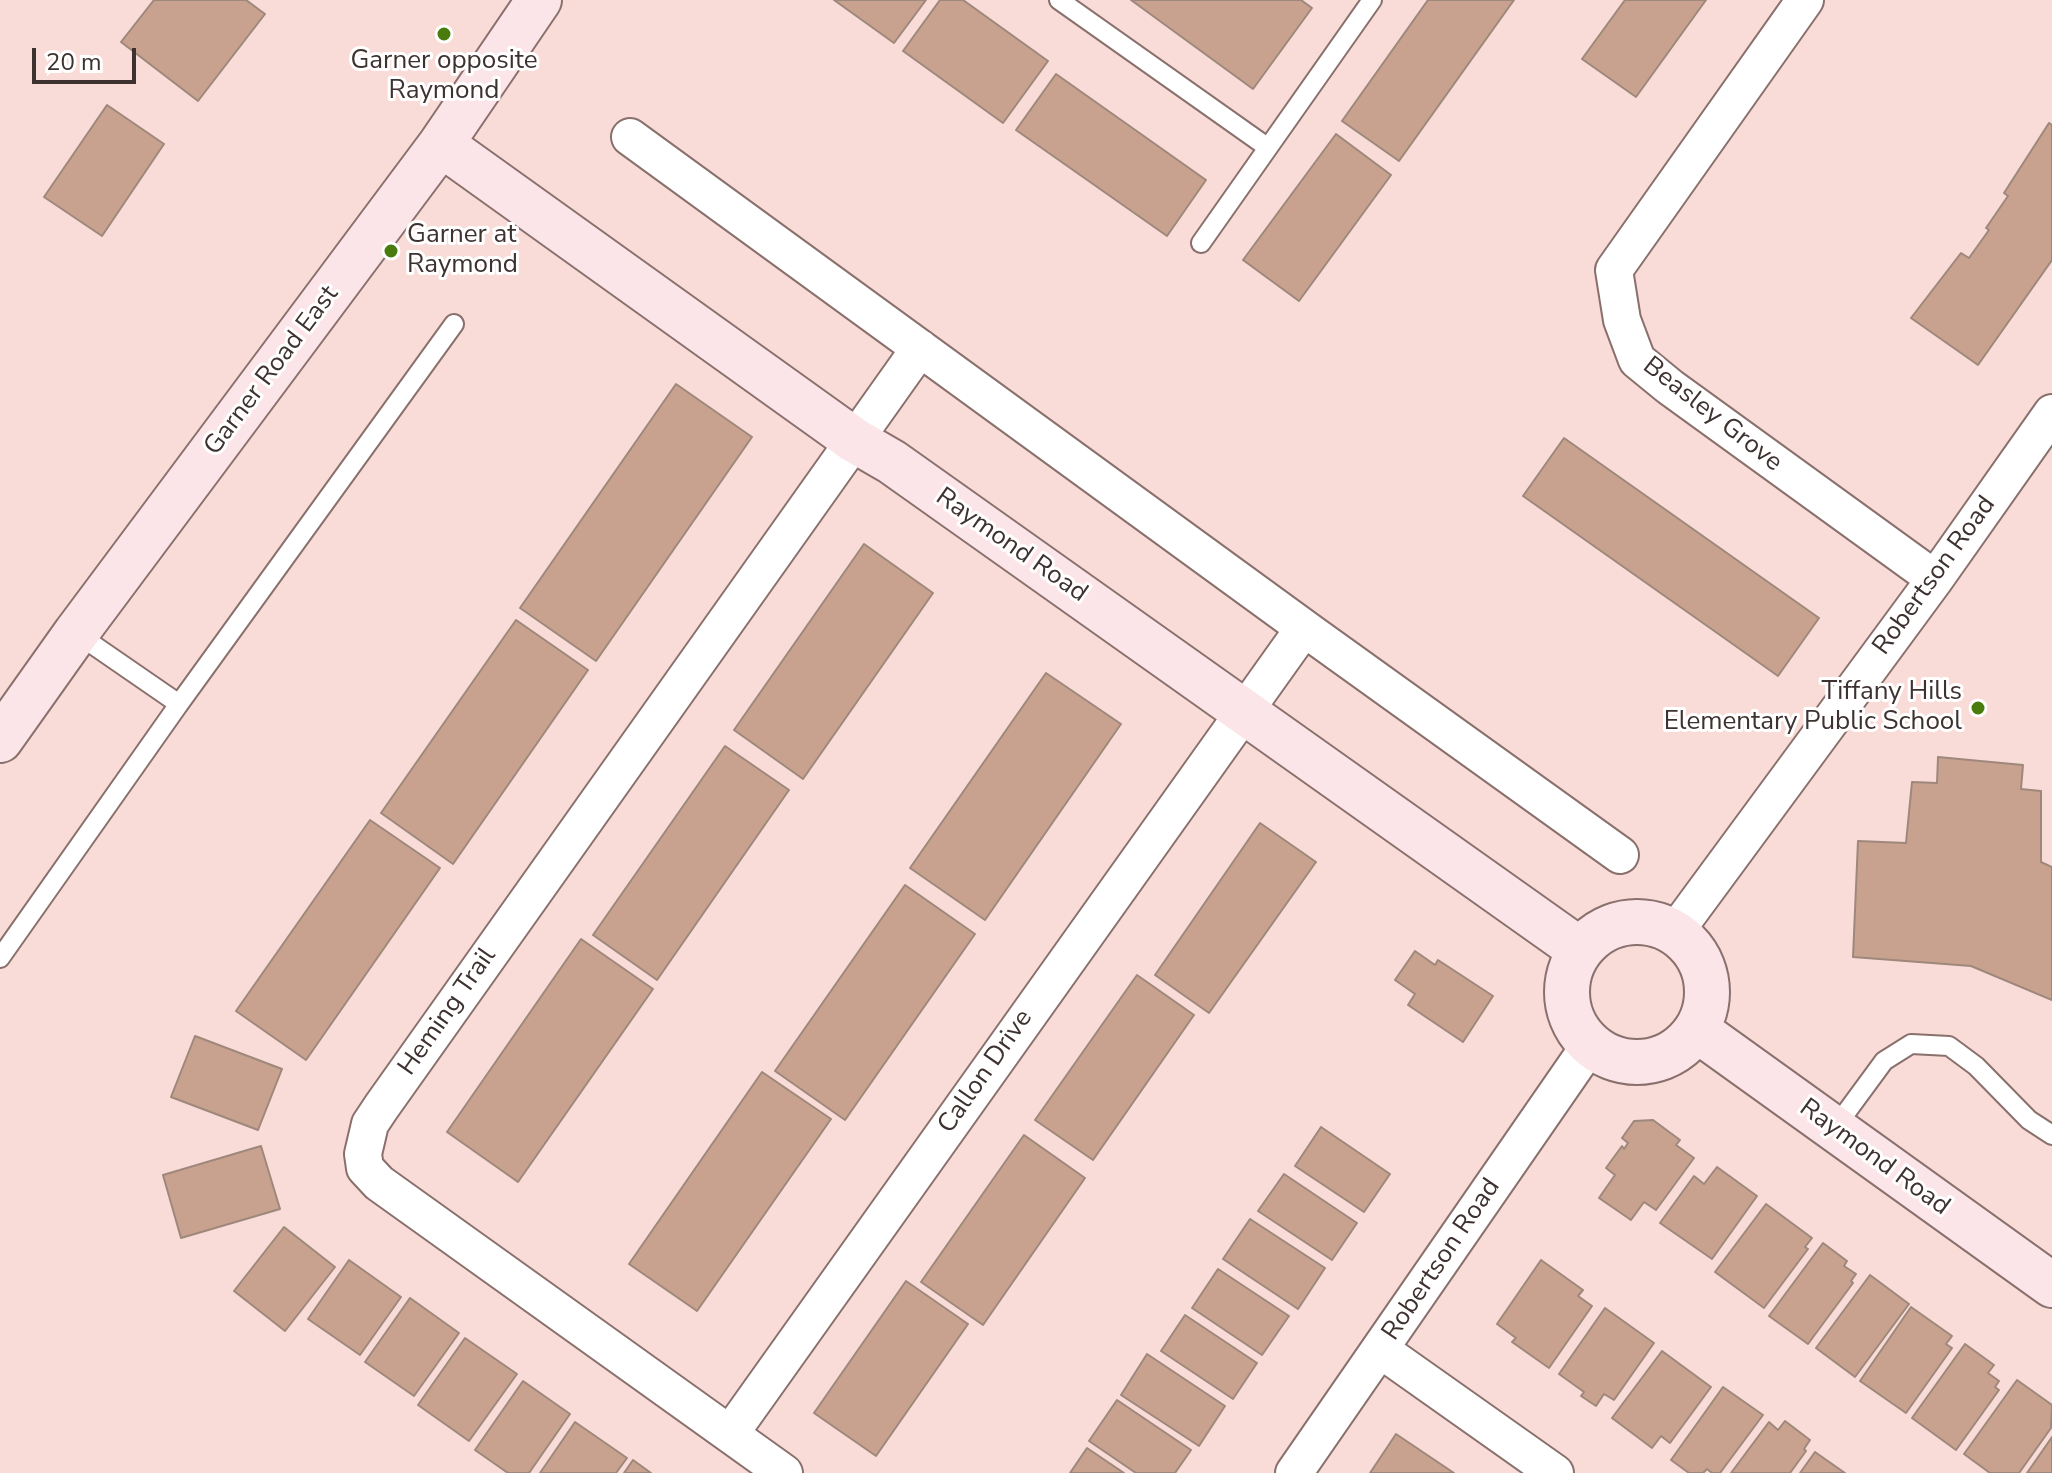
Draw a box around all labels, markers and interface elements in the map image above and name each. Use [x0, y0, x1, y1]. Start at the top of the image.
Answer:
marker: Garner opposite Raymond [435, 25, 453, 43]
scale bar [36, 32, 140, 82]
text: 20 m [46, 46, 102, 78]
place label: Garner opposite Raymond [350, 46, 538, 108]
place label: Garner at Raymond [407, 220, 518, 282]
marker: Garner at Raymond [382, 242, 400, 260]
street label: Garner Road East [198, 280, 346, 462]
street label: Beasley Grove [1636, 351, 1788, 479]
street label: Raymond Road [929, 482, 1093, 610]
street label: Robertson Road [1867, 491, 2003, 661]
place label: Tiffany Hills Elementary Public School [1664, 677, 1962, 738]
marker: Tiffany Hills Elementary Public School [1969, 699, 1987, 717]
street label: Heming Trail [393, 942, 503, 1082]
street label: Callon Drive [932, 1004, 1040, 1140]
street label: Raymond Road [1793, 1093, 1955, 1223]
street label: Robertson Road [1376, 1173, 1508, 1347]

